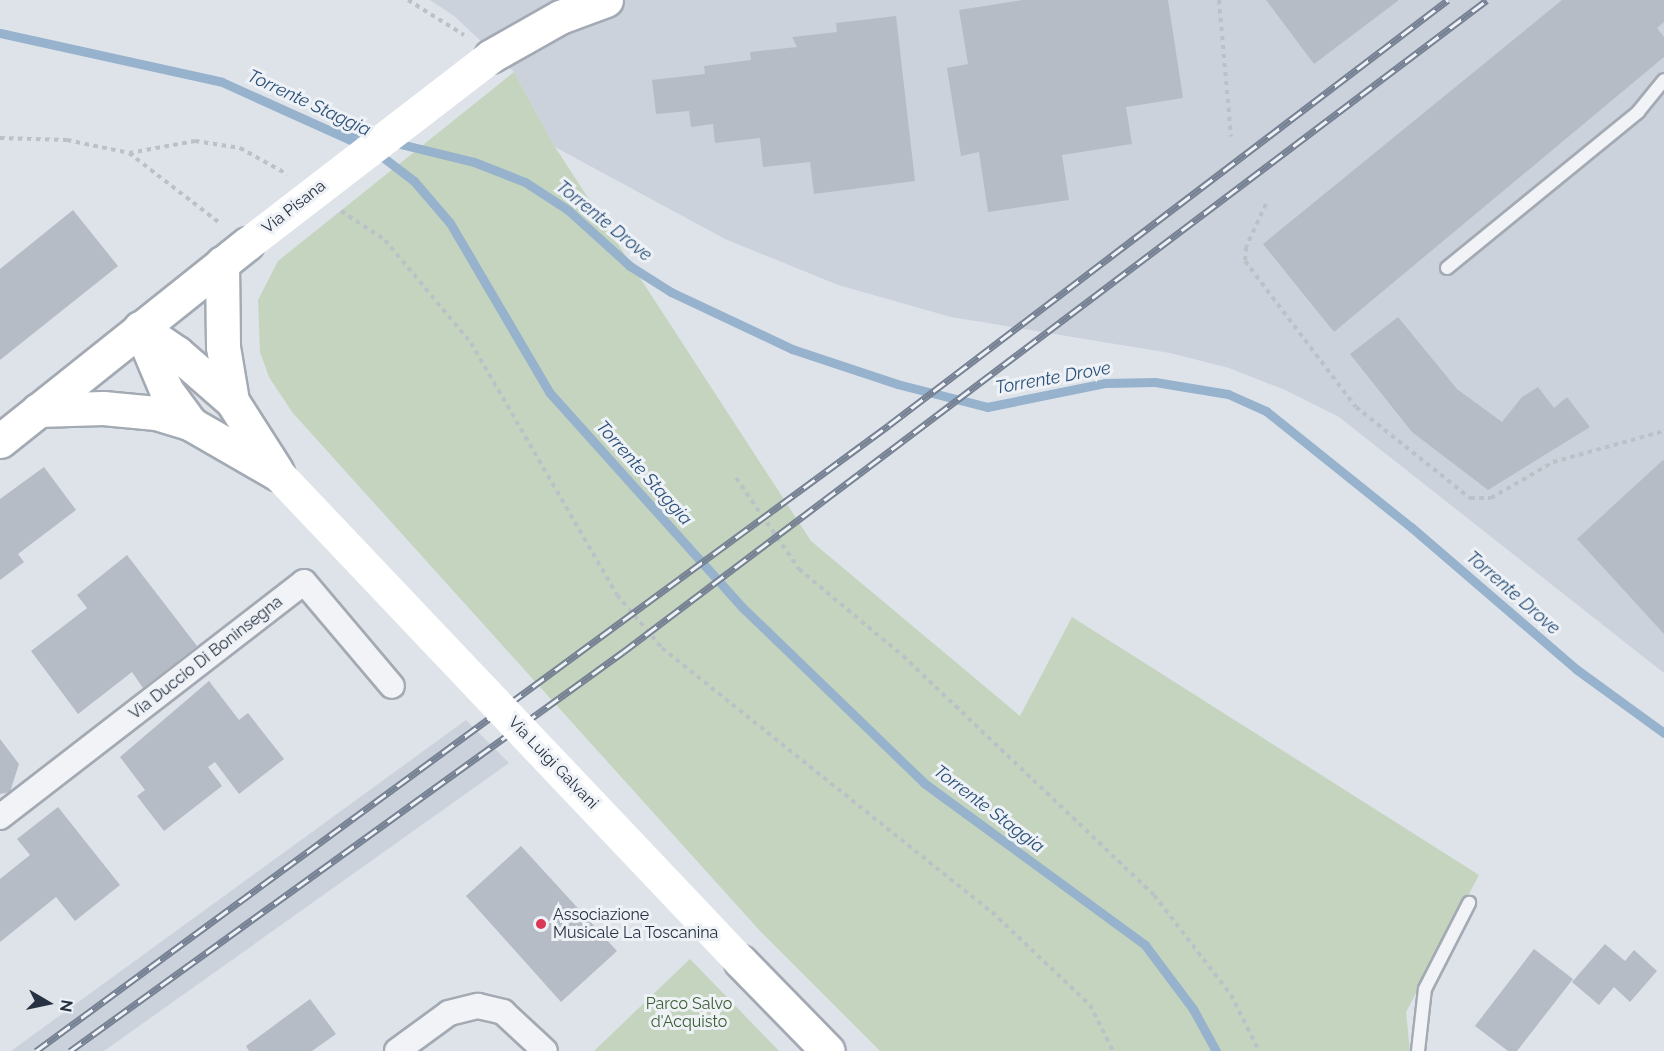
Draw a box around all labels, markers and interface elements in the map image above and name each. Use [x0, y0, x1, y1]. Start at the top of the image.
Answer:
water label: Torrente Staggia [244, 65, 374, 141]
street label: Via Pisana [259, 176, 329, 238]
water label: Torrente Drove [552, 176, 656, 266]
water label: Torrente Drove [994, 357, 1112, 399]
water label: Torrente Staggia [591, 416, 697, 530]
water label: Torrente Drove [1462, 546, 1564, 640]
street label: Via Duccio Di Boninsegna [126, 592, 286, 724]
street label: Via Luigi Galvani [504, 713, 602, 813]
water label: Torrente Staggia [929, 760, 1049, 858]
place label: Associazione Musicale La Toscanina [553, 905, 719, 943]
marker: Associazione Musicale La Toscanina [534, 917, 548, 931]
north arrow [18, 973, 78, 1033]
park label: Parco Salvo d'Acquisto [646, 994, 732, 1032]
text: N [56, 998, 77, 1013]

